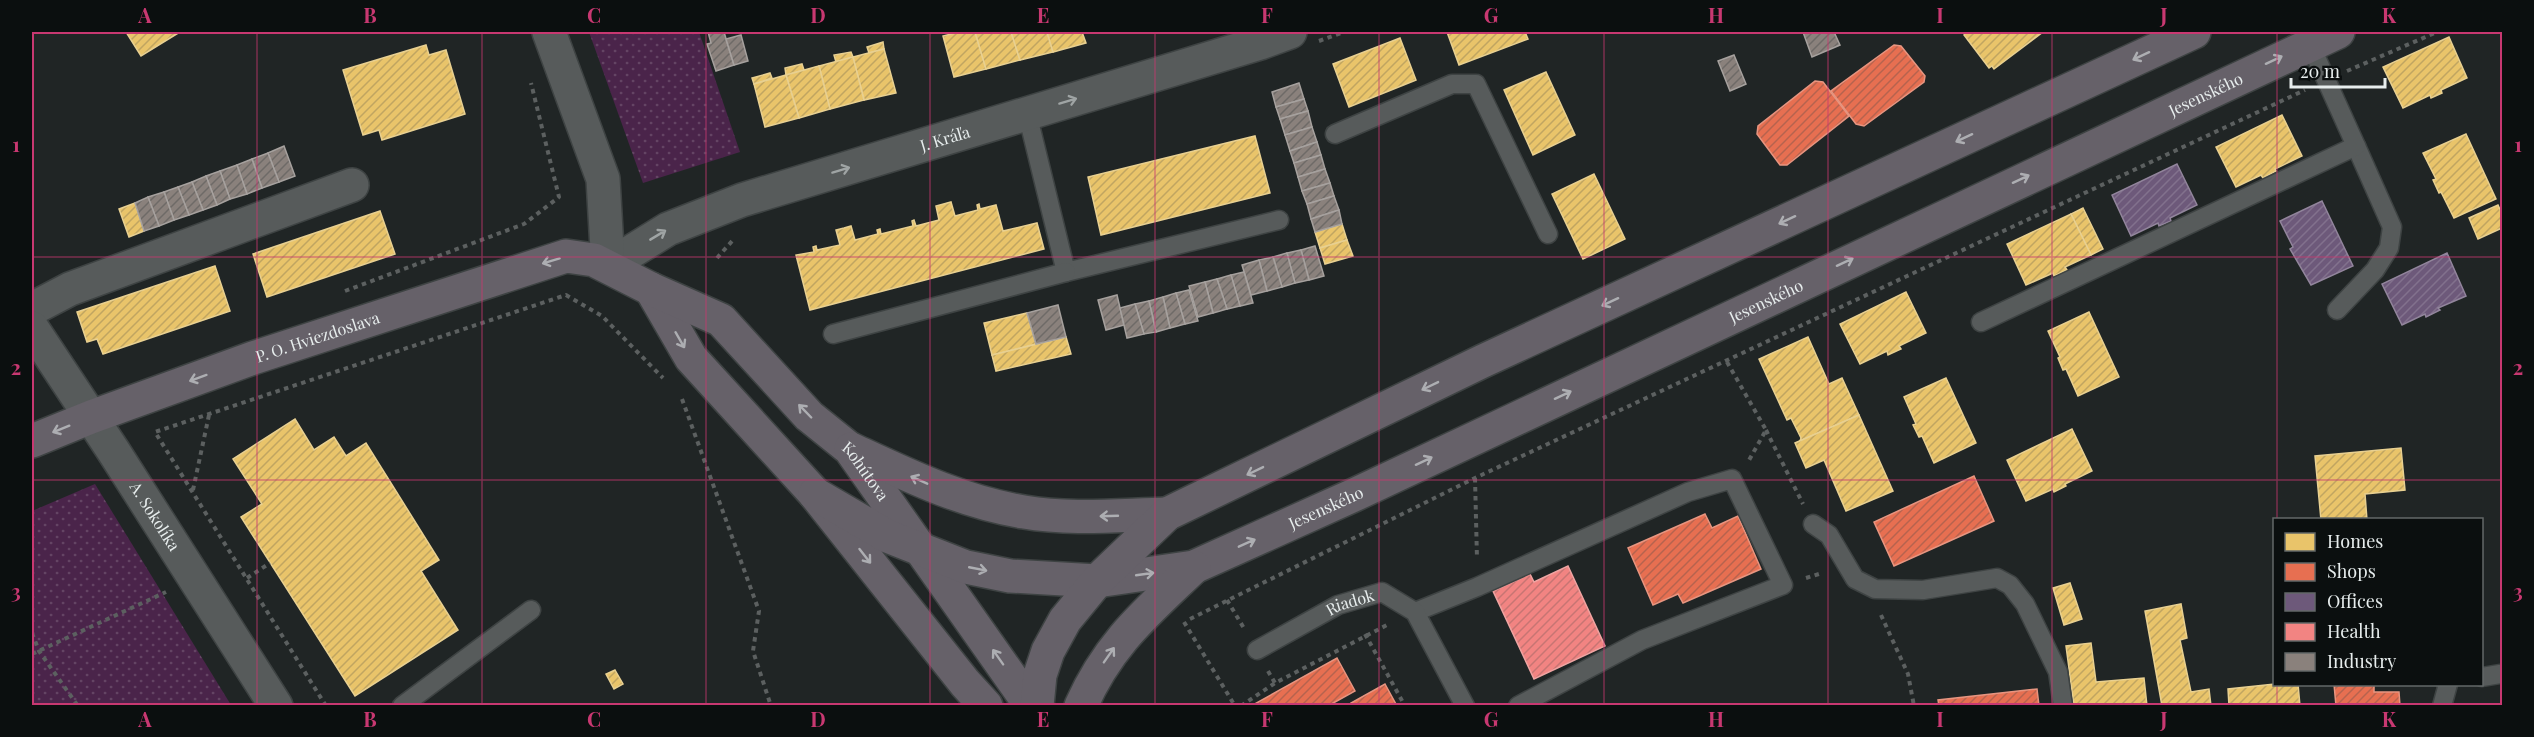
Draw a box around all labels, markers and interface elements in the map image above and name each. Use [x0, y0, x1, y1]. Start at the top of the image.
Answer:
text: A [137, 1, 152, 28]
text: B [363, 1, 377, 28]
text: C [587, 1, 601, 28]
text: D [810, 1, 826, 28]
text: E [1037, 1, 1049, 28]
text: F [1261, 1, 1273, 28]
text: G [1484, 1, 1499, 28]
text: H [1708, 1, 1724, 28]
text: I [1936, 1, 1944, 28]
text: J [2159, 1, 2168, 28]
text: K [2382, 1, 2397, 28]
one-way arrow [2132, 51, 2150, 63]
scale bar [2291, 51, 2386, 89]
one-way arrow [2264, 54, 2282, 66]
text: 20 m [2300, 59, 2340, 83]
street label: Jesenského [2164, 67, 2246, 121]
one-way arrow [1058, 95, 1077, 106]
street label: J. Kráľa [916, 121, 972, 156]
text: 1 [12, 130, 20, 157]
text: 1 [2514, 130, 2522, 157]
one-way arrow [1955, 133, 1973, 145]
one-way arrow [831, 164, 850, 175]
one-way arrow [2012, 172, 2030, 184]
one-way arrow [1778, 215, 1796, 226]
one-way arrow [649, 229, 666, 241]
one-way arrow [1835, 255, 1853, 267]
one-way arrow [542, 256, 561, 267]
street label: Jesenského [1724, 274, 1806, 328]
one-way arrow [1601, 297, 1619, 308]
street label: P. O. Hviezdoslava [253, 306, 382, 367]
one-way arrow [675, 331, 687, 348]
text: 2 [11, 353, 21, 380]
text: 2 [2513, 353, 2523, 380]
one-way arrow [189, 374, 208, 385]
one-way arrow [1422, 381, 1440, 393]
one-way arrow [1554, 388, 1572, 400]
one-way arrow [798, 403, 812, 418]
one-way arrow [53, 424, 71, 435]
street label: Kohútova [838, 436, 894, 505]
one-way arrow [1415, 455, 1433, 467]
one-way arrow [1246, 466, 1264, 477]
one-way arrow [910, 474, 928, 486]
street label: A. Sokolíka [125, 477, 185, 555]
street label: Jesenského [1284, 481, 1367, 533]
one-way arrow [1099, 510, 1119, 521]
legend [2273, 518, 2483, 686]
text: Homes [2327, 529, 2383, 553]
one-way arrow [1238, 536, 1256, 547]
one-way arrow [858, 548, 871, 564]
text: Shops [2327, 559, 2376, 583]
one-way arrow [967, 564, 987, 575]
one-way arrow [1135, 568, 1155, 579]
text: 3 [11, 577, 21, 604]
text: 3 [2513, 577, 2523, 604]
street label: Riadok [1322, 584, 1377, 620]
text: Offices [2327, 589, 2383, 613]
text: Health [2327, 619, 2381, 643]
one-way arrow [1103, 647, 1115, 663]
text: Industry [2327, 649, 2396, 673]
one-way arrow [991, 650, 1004, 666]
text: A [137, 705, 152, 732]
text: B [363, 705, 377, 732]
text: C [587, 705, 601, 732]
text: D [810, 705, 826, 732]
text: E [1037, 705, 1049, 732]
text: F [1261, 705, 1273, 732]
text: G [1484, 705, 1499, 732]
text: H [1708, 705, 1724, 732]
text: I [1936, 705, 1944, 732]
text: J [2159, 705, 2168, 732]
text: K [2382, 705, 2397, 732]

